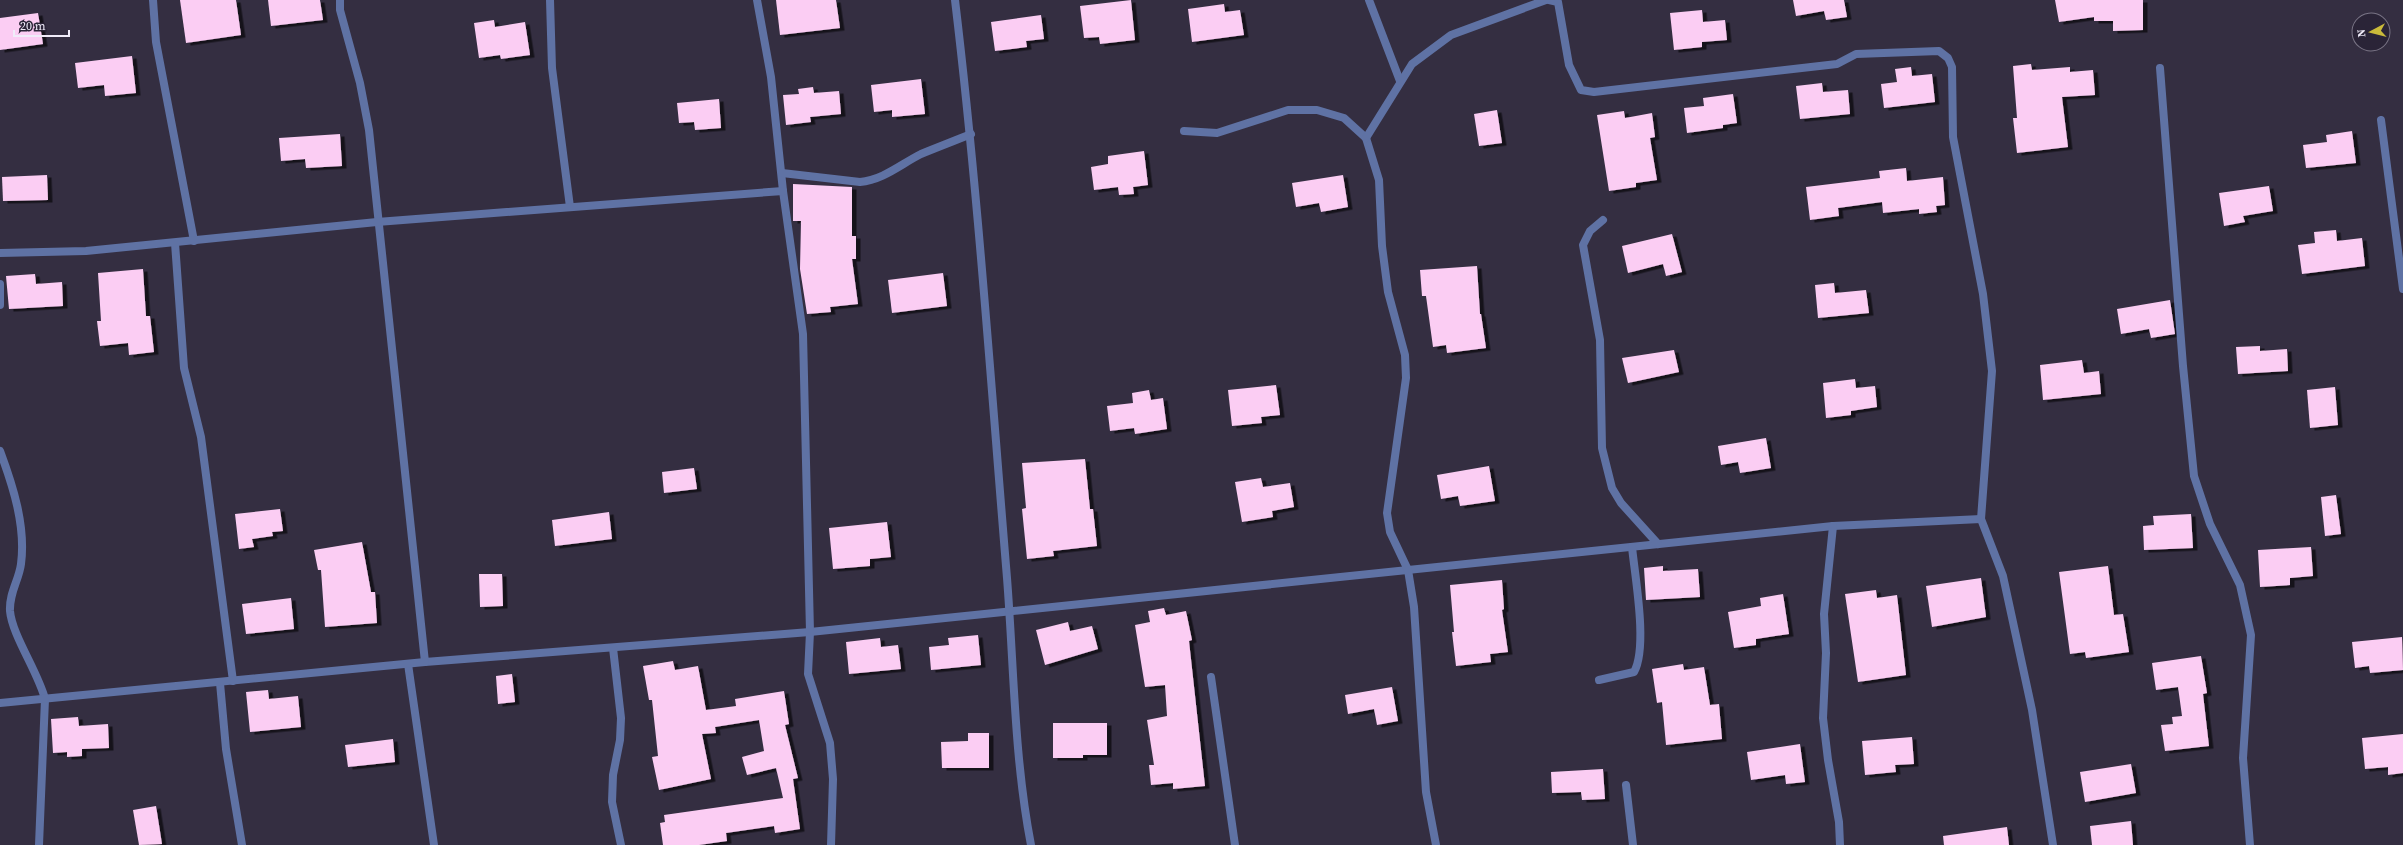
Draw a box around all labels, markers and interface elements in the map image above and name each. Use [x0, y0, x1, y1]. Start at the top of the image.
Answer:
scale bar [14, 12, 69, 38]
north arrow [2351, 12, 2391, 52]
text: 20 m [20, 18, 46, 34]
text: N [2354, 28, 2370, 38]

